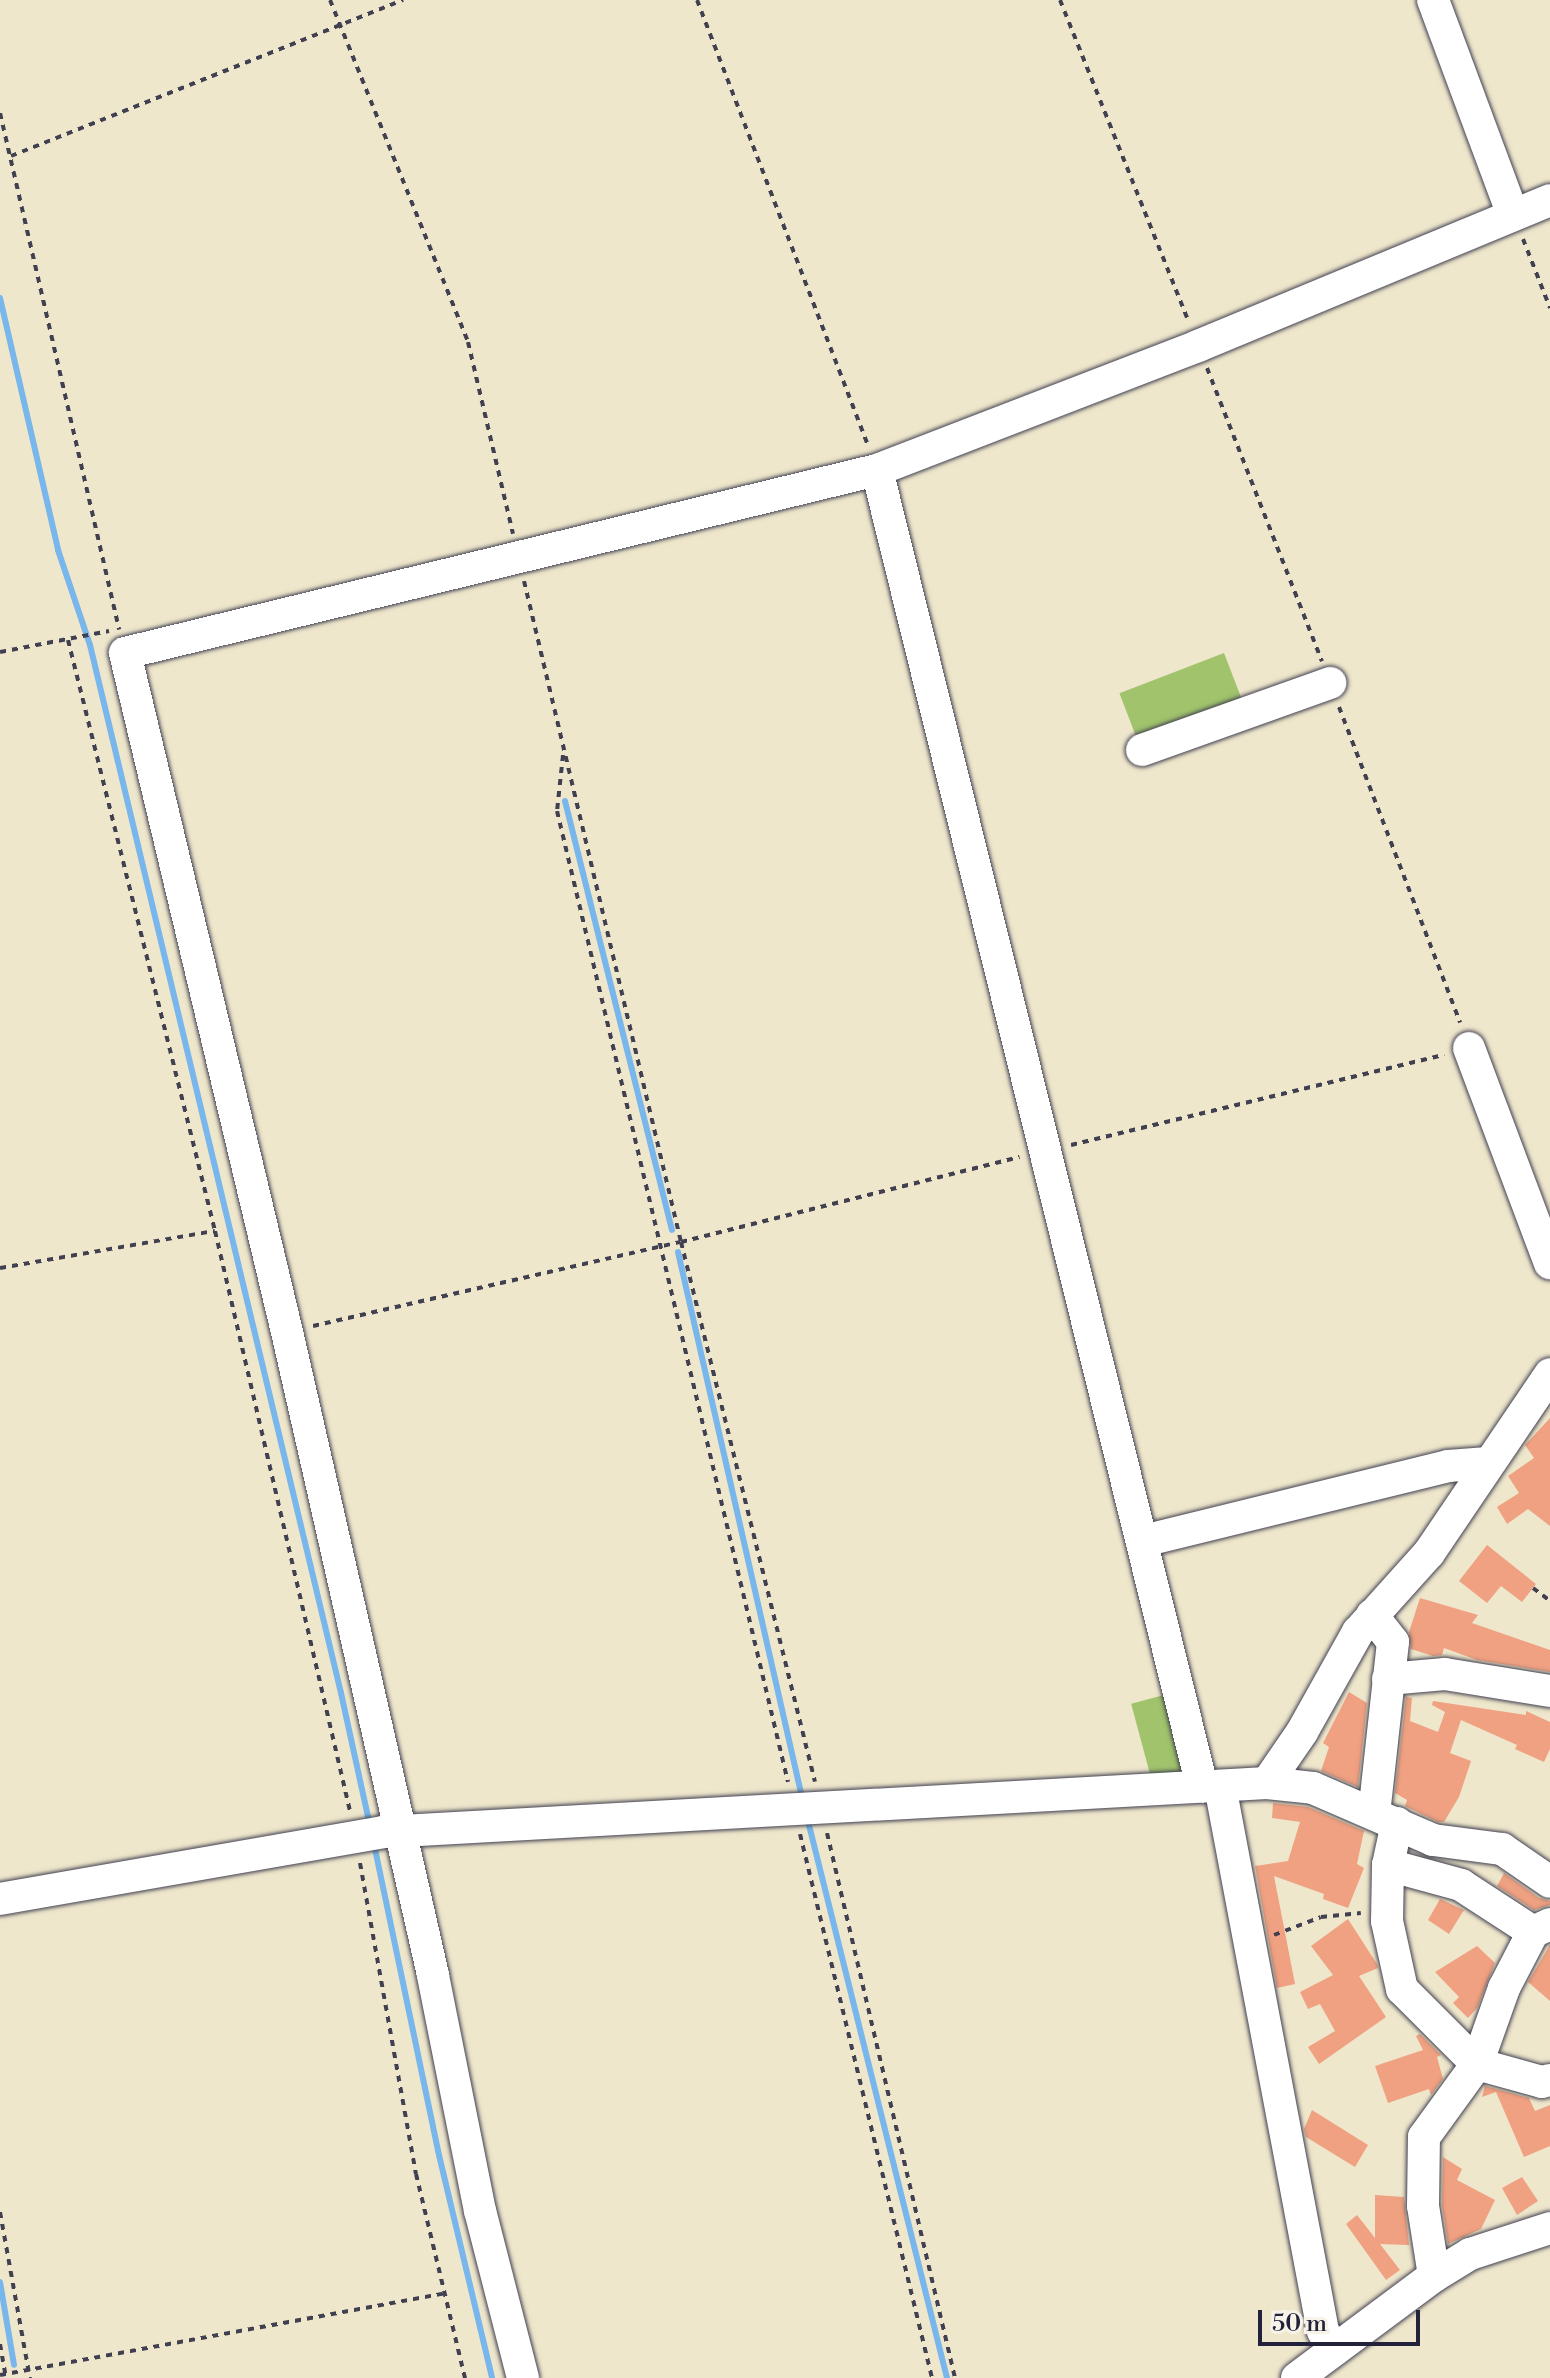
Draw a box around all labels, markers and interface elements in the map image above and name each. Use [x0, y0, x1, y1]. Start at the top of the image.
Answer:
scale bar [1262, 2294, 1424, 2344]
text: 50 m [1272, 2309, 1327, 2339]

